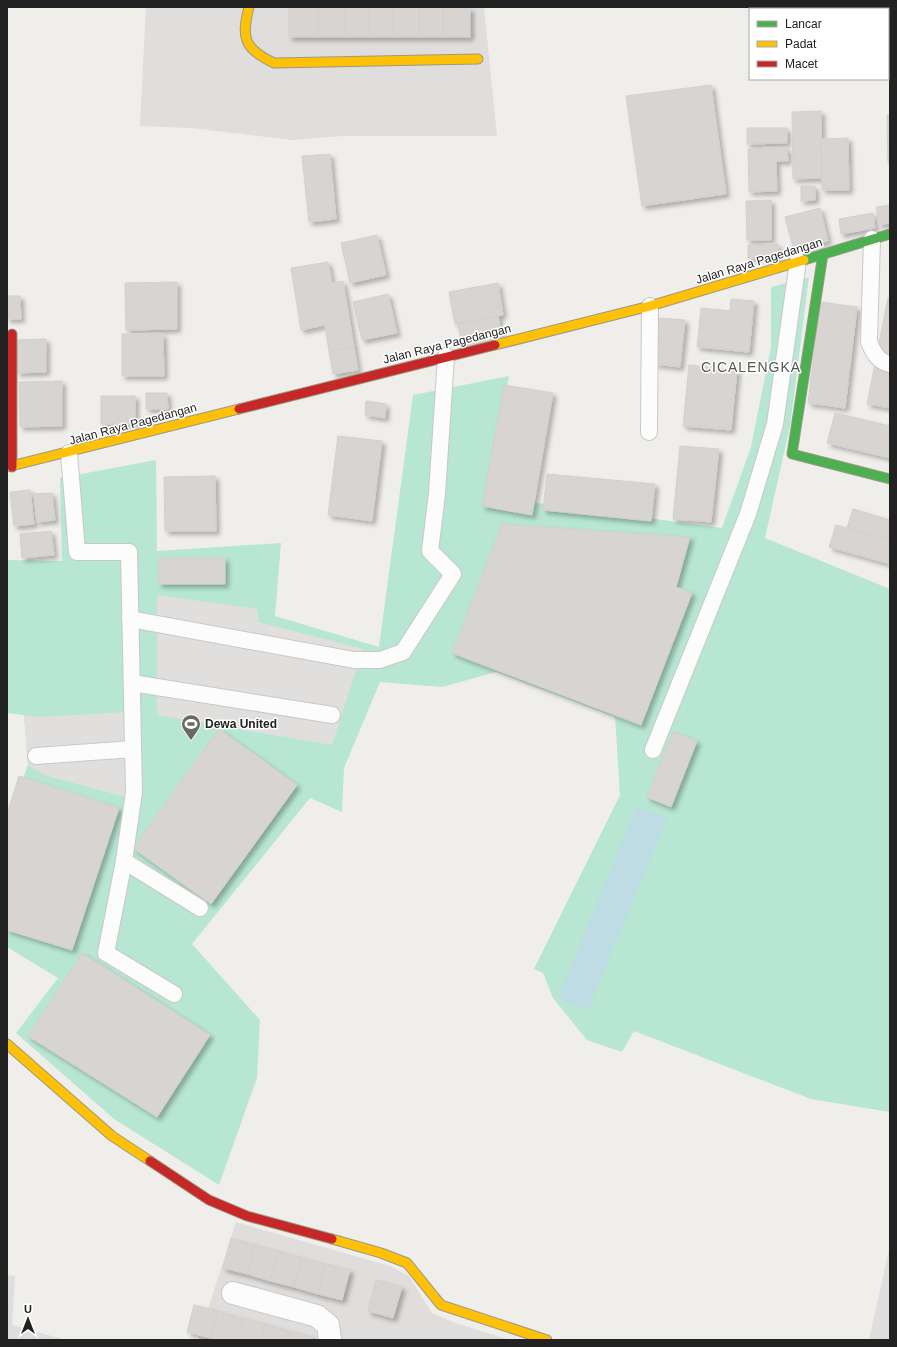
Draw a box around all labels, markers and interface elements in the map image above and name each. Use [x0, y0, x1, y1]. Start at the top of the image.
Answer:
legend [749, 8, 889, 80]
text: Lancar [785, 17, 822, 31]
text: Padat [785, 37, 817, 51]
text: Macet [785, 57, 818, 71]
street label: Jalan Raya Pagedangan [694, 235, 824, 287]
street label: Jalan Raya Pagedangan [382, 321, 512, 367]
district label: CICALENGKA [701, 359, 801, 375]
street label: Jalan Raya Pagedangan [68, 400, 198, 448]
sports icon: Dewa United [180, 713, 202, 741]
place label: Dewa United [205, 717, 277, 731]
north arrow [8, 1299, 48, 1339]
text: U [24, 1303, 32, 1315]

